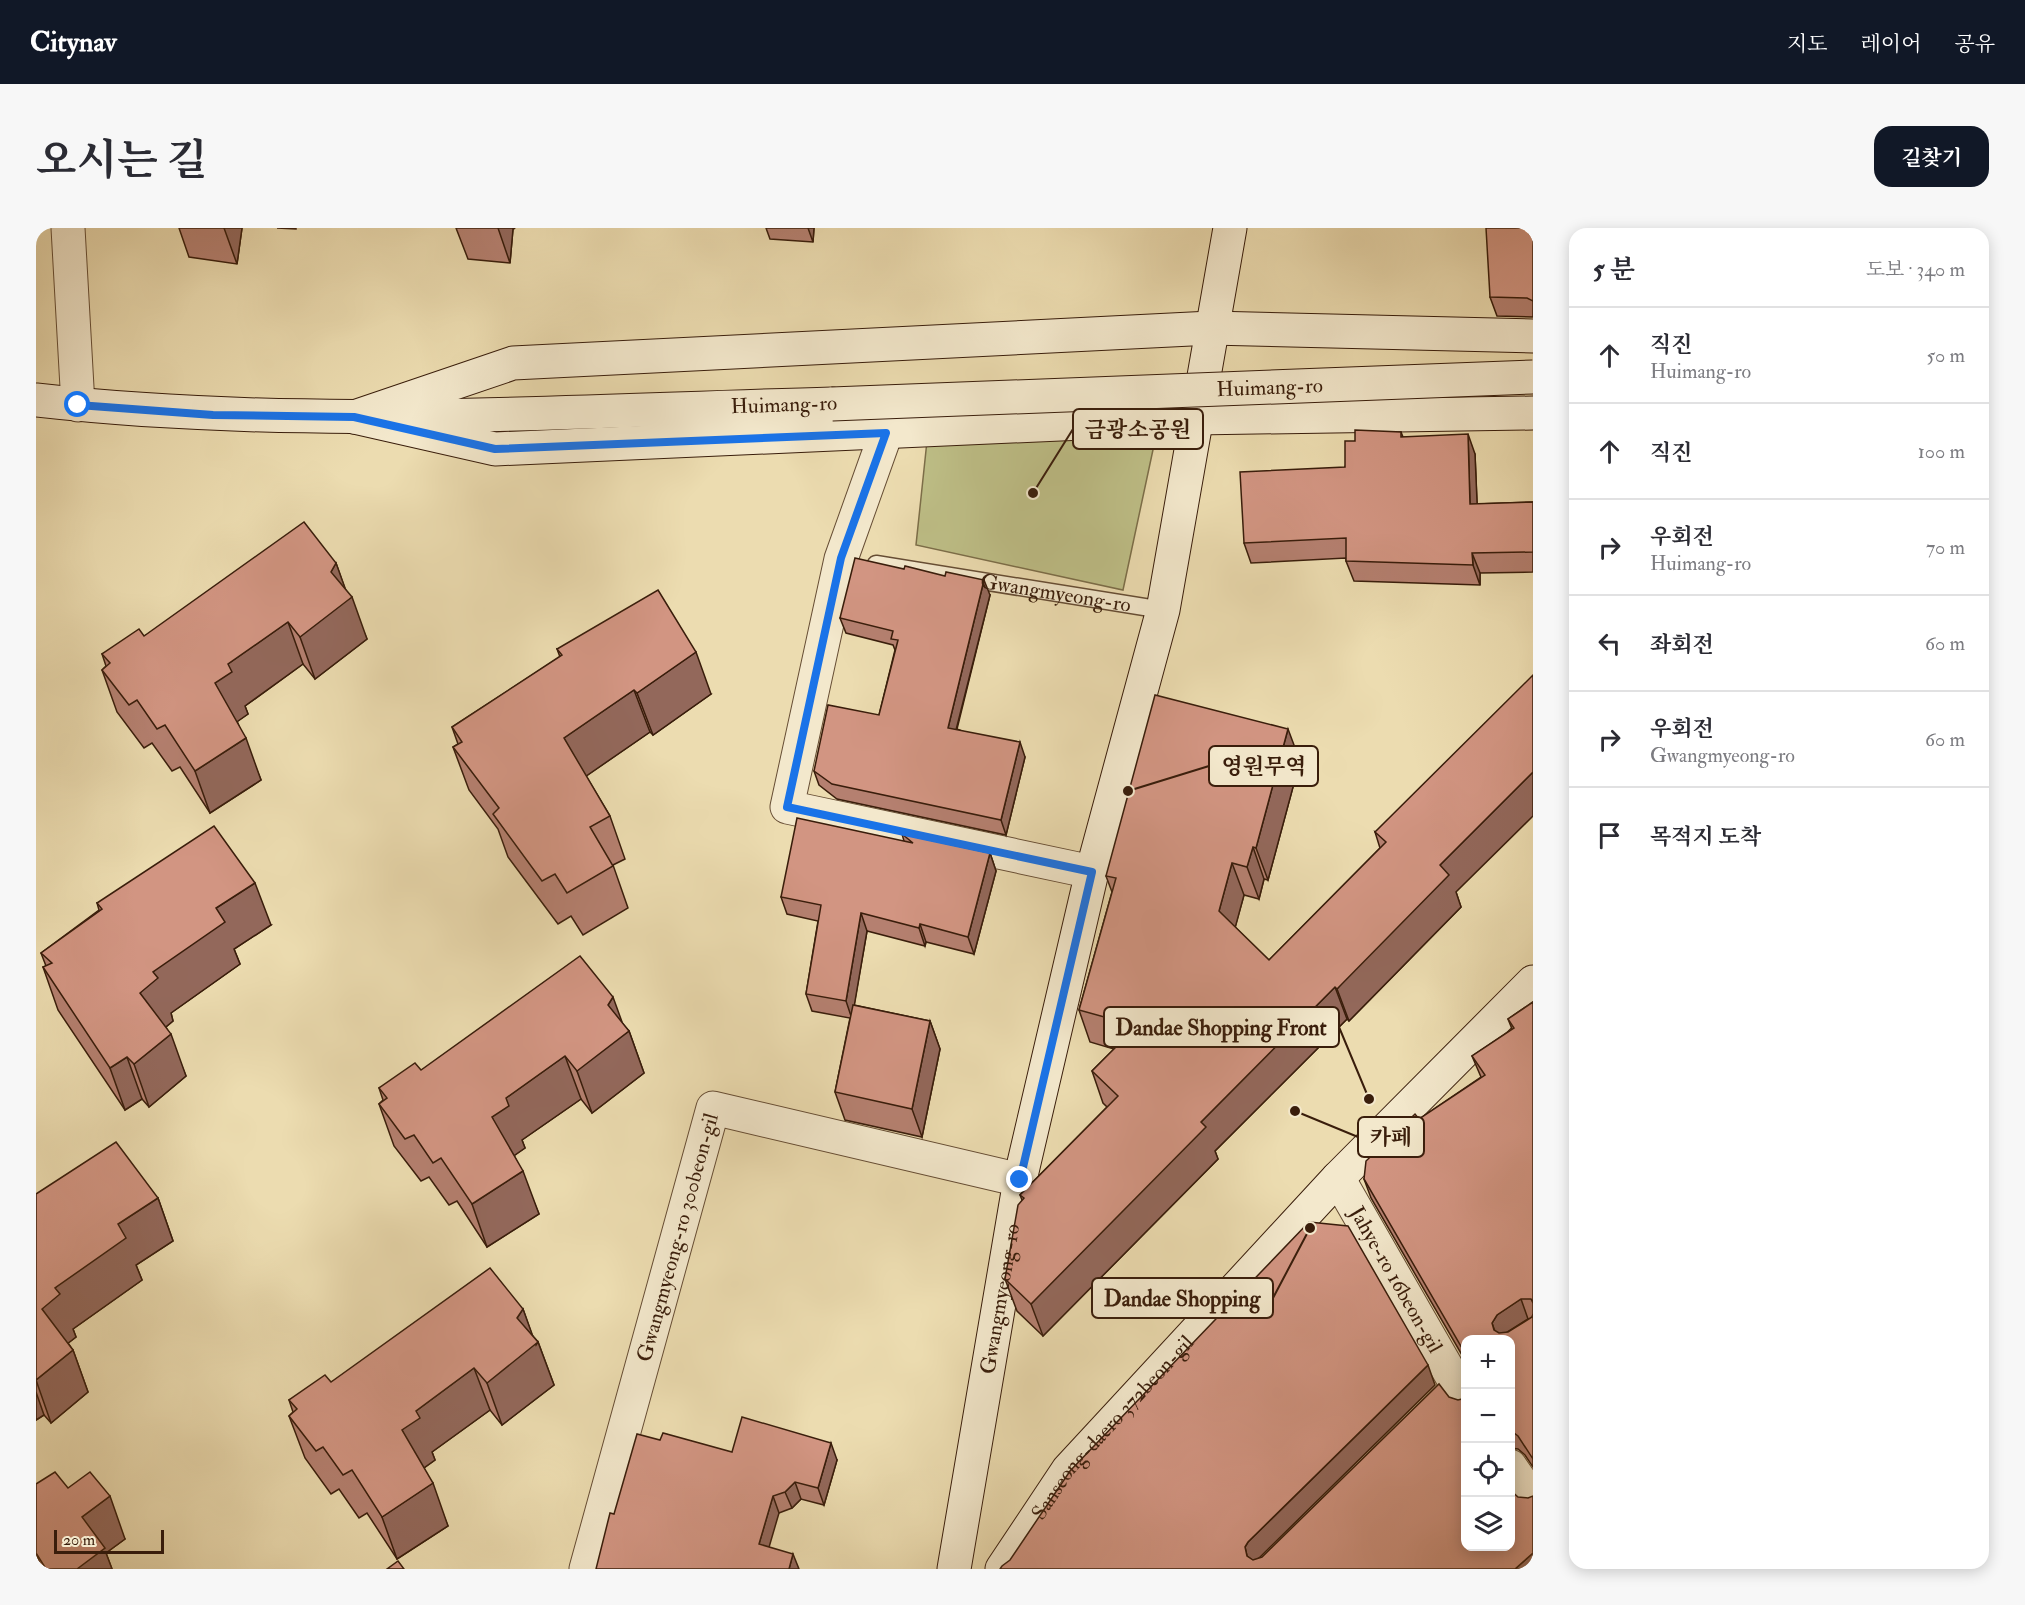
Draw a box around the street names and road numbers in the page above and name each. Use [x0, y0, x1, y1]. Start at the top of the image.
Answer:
street label: Huimang-ro [1216, 372, 1323, 403]
street label: Huimang-ro [730, 390, 838, 420]
street label: Gwangmyeong-ro [978, 567, 1133, 618]
street label: Gwangmyeong-ro 300beon-gil [630, 1109, 725, 1365]
street label: Jahye-ro 16beon-gil [1343, 1200, 1449, 1358]
street label: Gwangmyeong-ro [974, 1222, 1026, 1376]
street label: Sanseong-daero 372beon-gil [1025, 1329, 1200, 1525]

